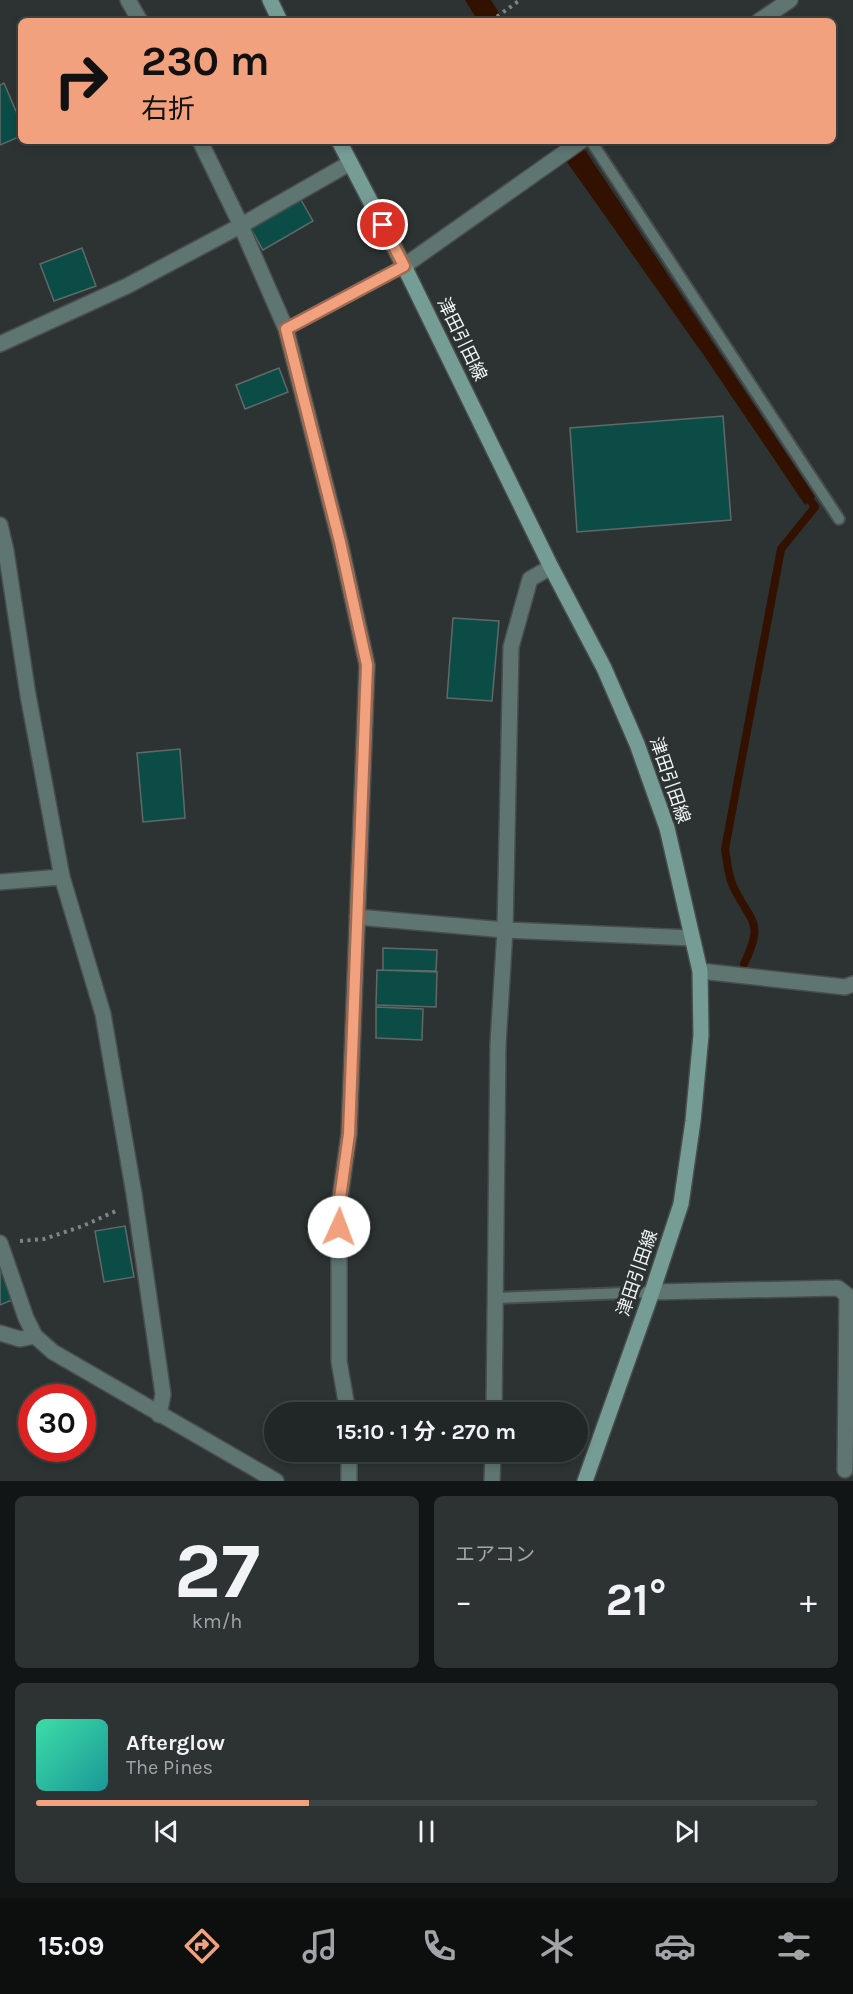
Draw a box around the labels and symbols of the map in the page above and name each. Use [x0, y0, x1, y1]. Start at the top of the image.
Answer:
pin [357, 199, 408, 250]
street label: 津田引田線 [432, 294, 492, 384]
street label: 津田引田線 [645, 734, 695, 826]
position arrow [307, 1195, 371, 1259]
street label: 津田引田線 [612, 1227, 662, 1319]
speed limit sign: 30 [18, 1384, 96, 1462]

